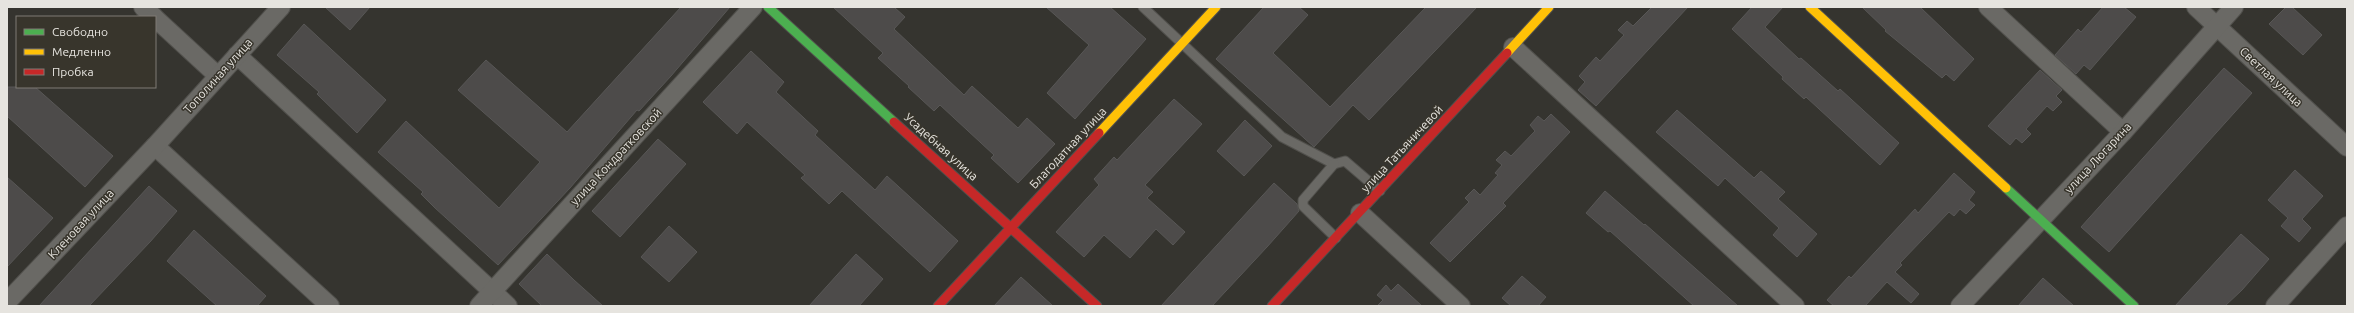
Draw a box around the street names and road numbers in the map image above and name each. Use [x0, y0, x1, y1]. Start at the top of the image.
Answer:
street label: Тополиная улица [181, 36, 255, 116]
street label: Светлая улица [2237, 44, 2305, 109]
street label: улица Татьяничевой [1358, 103, 1445, 195]
street label: Благодатная улица [1027, 104, 1109, 191]
street label: улица Кондратковской [567, 106, 664, 208]
street label: Усадебная улица [902, 110, 981, 183]
street label: улица Люгарина [2062, 120, 2134, 196]
street label: Кленовая улица [45, 186, 116, 261]

